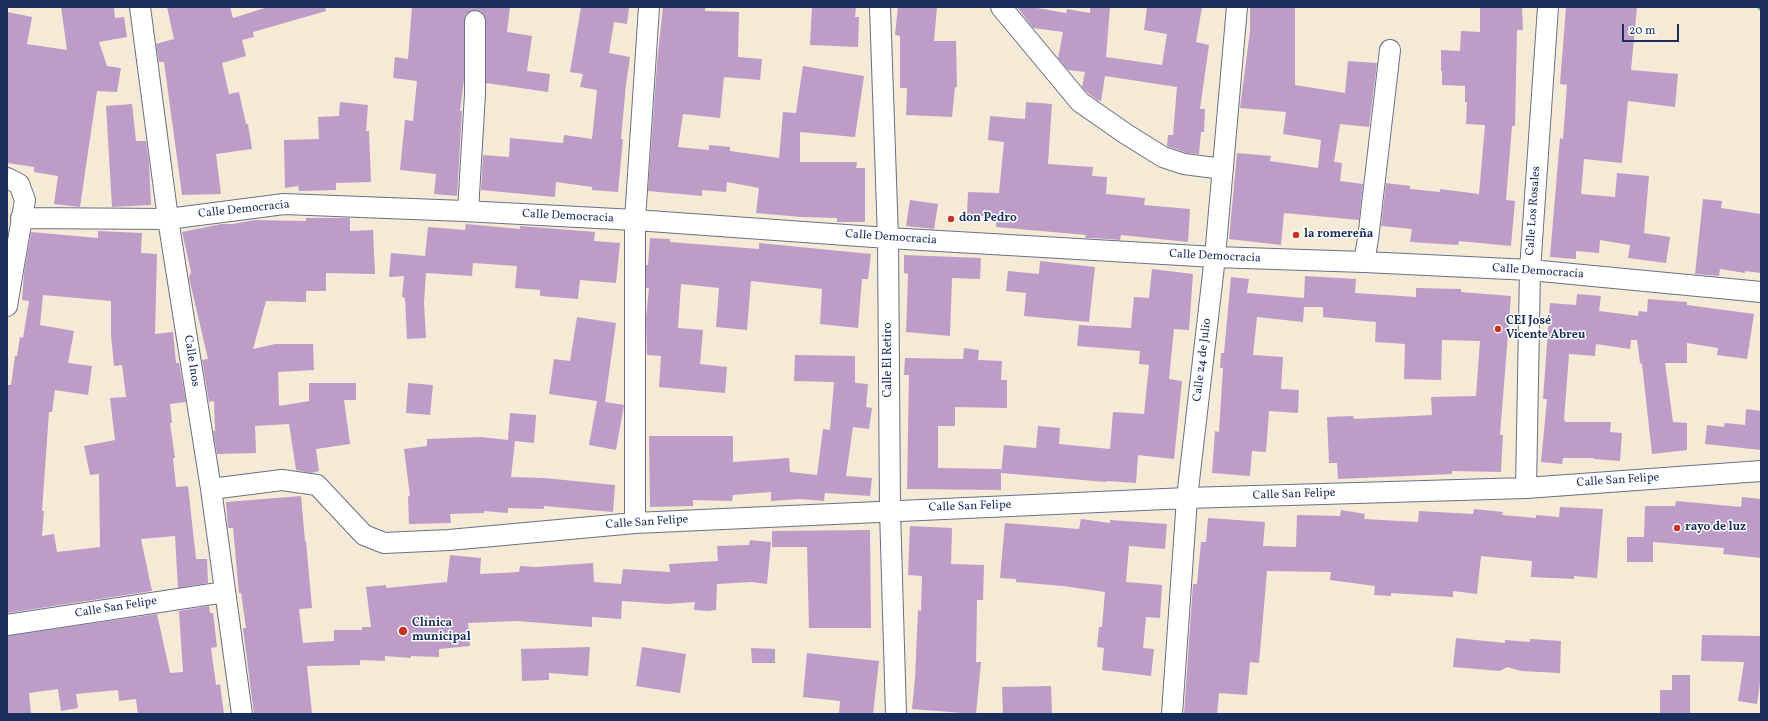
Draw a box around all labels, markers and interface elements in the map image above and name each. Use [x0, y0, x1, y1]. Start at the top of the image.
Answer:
scale bar [1624, 16, 1681, 42]
text: 20 m [1629, 23, 1656, 39]
street label: Calle Los Rosales [1524, 166, 1544, 256]
street label: Calle Democracia [198, 198, 290, 222]
street label: Calle Democracia [522, 207, 614, 227]
place label: don Pedro [959, 212, 1017, 226]
marker: don Pedro [946, 214, 956, 224]
street label: Calle Democracia [845, 228, 937, 248]
place label: la romereña [1304, 228, 1373, 242]
marker: la romereña [1291, 230, 1301, 240]
street label: Calle Democracia [1169, 247, 1261, 267]
street label: Calle Democracia [1492, 262, 1584, 282]
place label: CEI José Vicente Abreu [1506, 315, 1585, 343]
street label: Calle 24 de Julio [1191, 317, 1215, 403]
street label: Calle El Retiro [882, 322, 896, 398]
marker: CEI José Vicente Abreu [1493, 324, 1503, 334]
street label: Calle Inos [180, 334, 202, 388]
street label: Calle San Felipe [1576, 471, 1660, 491]
street label: Calle San Felipe [1252, 486, 1336, 504]
street label: Calle San Felipe [928, 498, 1012, 516]
street label: Calle San Felipe [605, 513, 689, 533]
place label: rayo de luz [1685, 521, 1746, 535]
marker: rayo de luz [1672, 523, 1682, 533]
street label: Calle San Felipe [74, 594, 158, 622]
place label: Clínica municipal [412, 617, 471, 645]
marker: Clínica municipal [397, 625, 409, 637]

